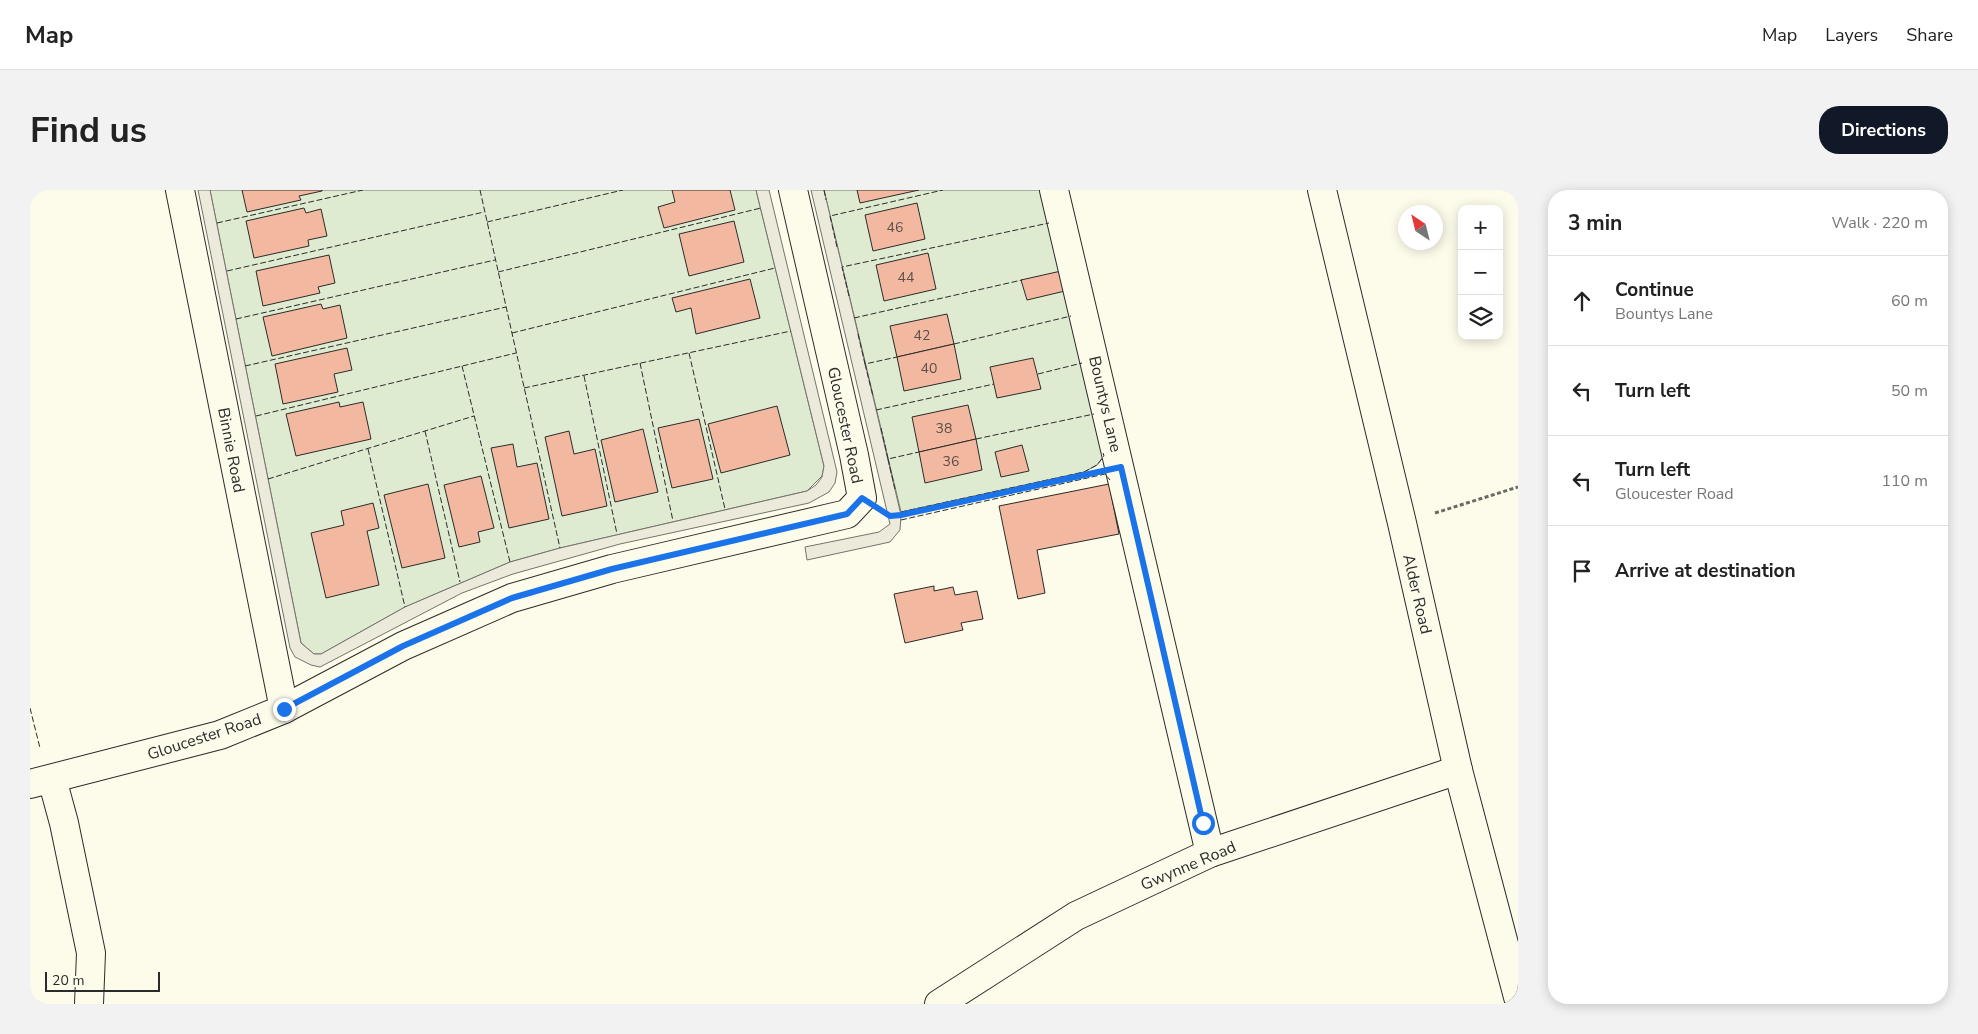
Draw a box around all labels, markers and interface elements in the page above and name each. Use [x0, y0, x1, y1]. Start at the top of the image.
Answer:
text: Map [25, 19, 73, 51]
text: Map [1762, 23, 1797, 47]
text: Layers [1825, 23, 1878, 47]
text: Share [1906, 23, 1953, 47]
button: Directions [1819, 106, 1948, 154]
text: Find us [30, 107, 147, 154]
north arrow [1398, 205, 1443, 250]
map controls [1458, 205, 1503, 340]
button: + [1458, 205, 1503, 250]
text: 3 min [1568, 209, 1622, 237]
text: Walk · 220 m [1832, 212, 1928, 234]
house number: 46 [887, 218, 903, 237]
button: − [1458, 250, 1503, 295]
house number: 44 [898, 268, 914, 287]
text: Continue [1615, 277, 1694, 303]
icon: ahead [1568, 287, 1596, 315]
text: 60 m [1891, 290, 1928, 312]
button: layers [1458, 295, 1503, 340]
text: Bountys Lane [1615, 303, 1713, 325]
house number: 42 [914, 326, 930, 345]
street label: Bountys Lane [1083, 354, 1127, 455]
house number: 40 [921, 359, 937, 378]
street label: Gloucester Road [822, 365, 868, 486]
icon: left [1568, 377, 1596, 405]
text: Turn left [1615, 378, 1690, 404]
text: 50 m [1891, 380, 1928, 402]
street label: Binnie Road [212, 406, 250, 495]
house number: 38 [936, 419, 952, 438]
house number: 36 [943, 452, 959, 471]
text: Turn left [1615, 457, 1690, 483]
icon: left [1568, 467, 1596, 495]
text: 110 m [1881, 470, 1928, 492]
text: Gloucester Road [1615, 483, 1734, 505]
street label: Alder Road [1397, 552, 1437, 636]
icon: arrive [1568, 557, 1596, 585]
text: Arrive at destination [1615, 558, 1796, 584]
route end [273, 698, 296, 721]
street label: Gloucester Road [145, 708, 264, 766]
route start [1192, 812, 1215, 835]
street label: Gwynne Road [1137, 836, 1239, 896]
scale bar [45, 969, 160, 992]
text: 20 m [52, 971, 84, 990]

